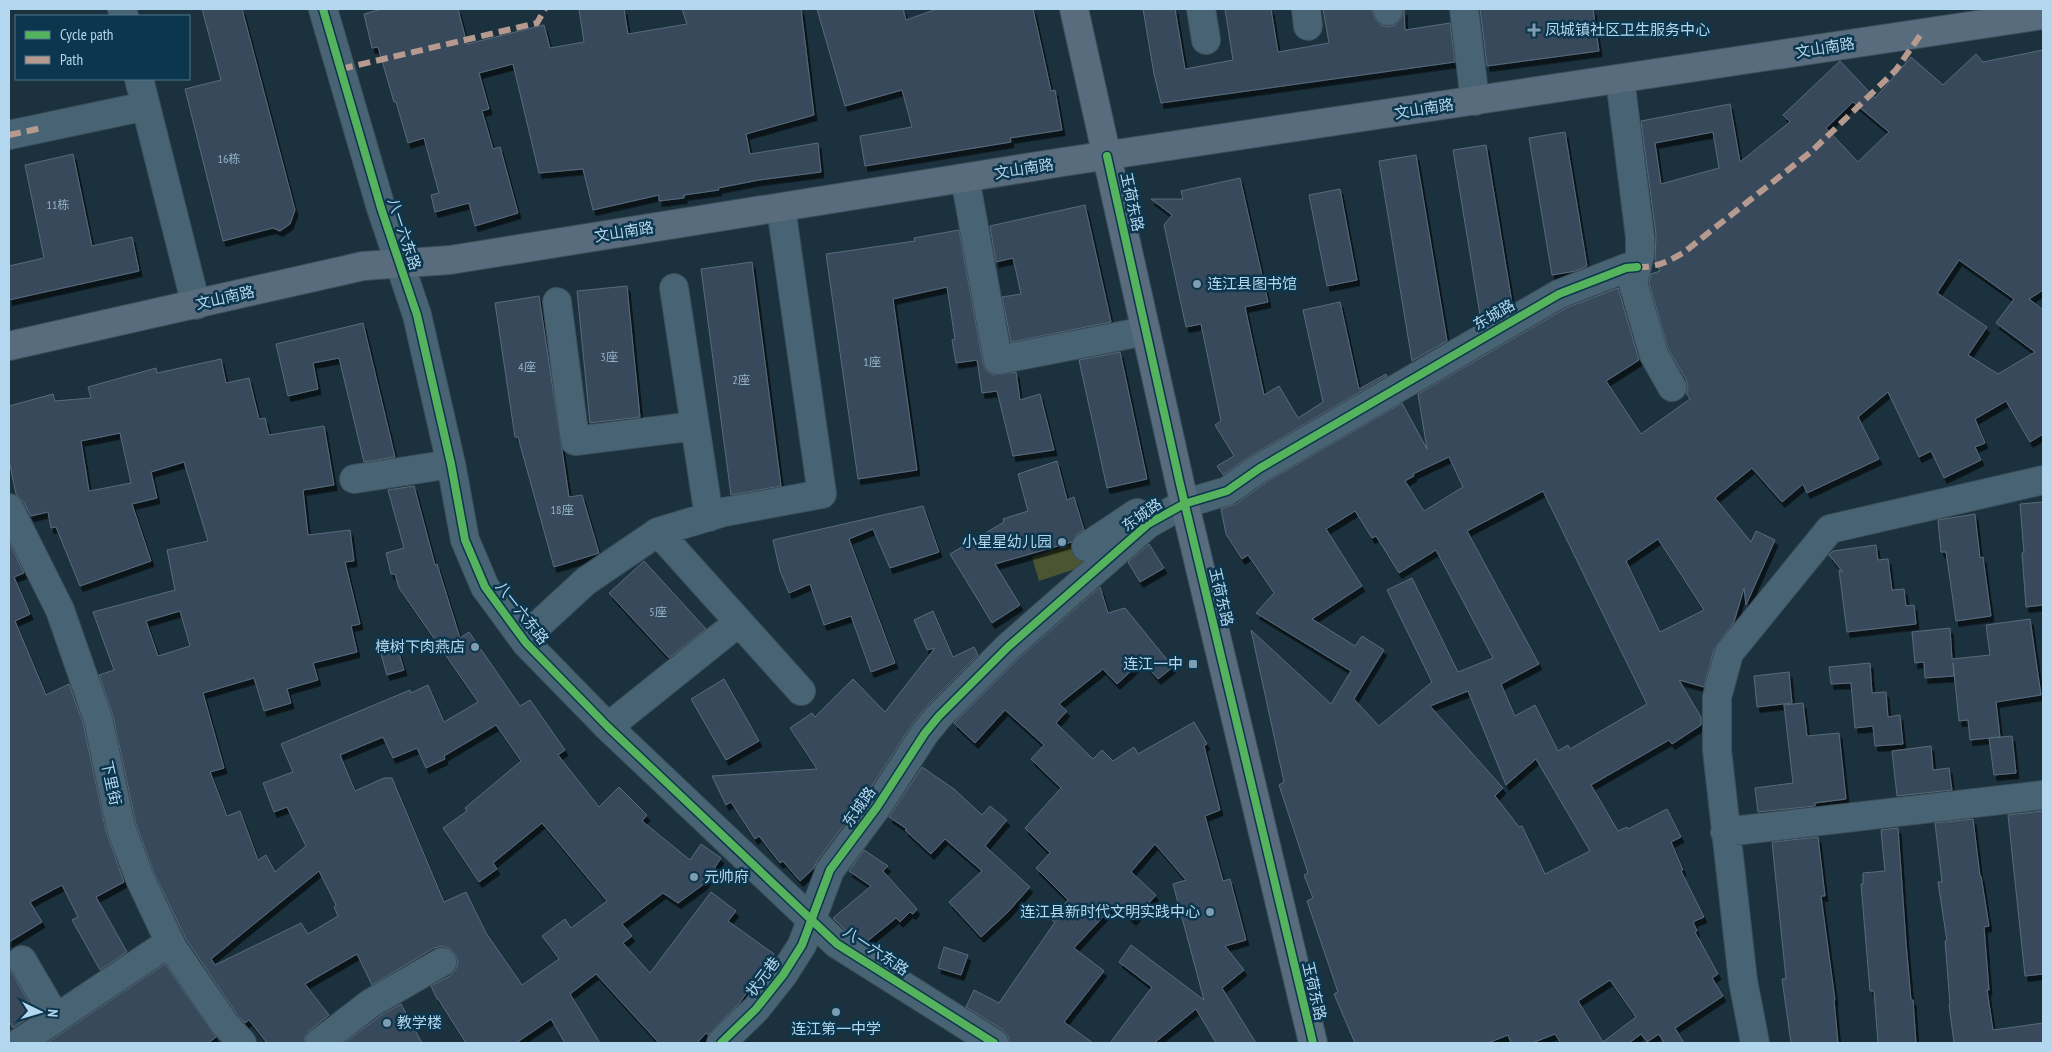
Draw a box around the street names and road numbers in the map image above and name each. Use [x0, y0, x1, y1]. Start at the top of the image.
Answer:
street label: 文山南路 [1794, 33, 1856, 62]
street label: 文山南路 [1393, 94, 1455, 123]
street label: 文山南路 [993, 154, 1055, 183]
street label: 玉荷东路 [1117, 171, 1148, 233]
street label: 八一六东路 [384, 195, 425, 272]
street label: 文山南路 [593, 217, 655, 246]
street label: 文山南路 [194, 282, 256, 314]
street label: 东城路 [1470, 295, 1518, 334]
street label: 东城路 [1118, 494, 1166, 535]
street label: 玉荷东路 [1205, 566, 1237, 628]
street label: 八一六东路 [492, 577, 553, 648]
street label: 下里街 [98, 759, 125, 807]
street label: 东城路 [838, 783, 879, 831]
street label: 八一六东路 [840, 922, 913, 979]
street label: 状元巷 [741, 953, 784, 1000]
street label: 玉荷东路 [1298, 960, 1330, 1022]

